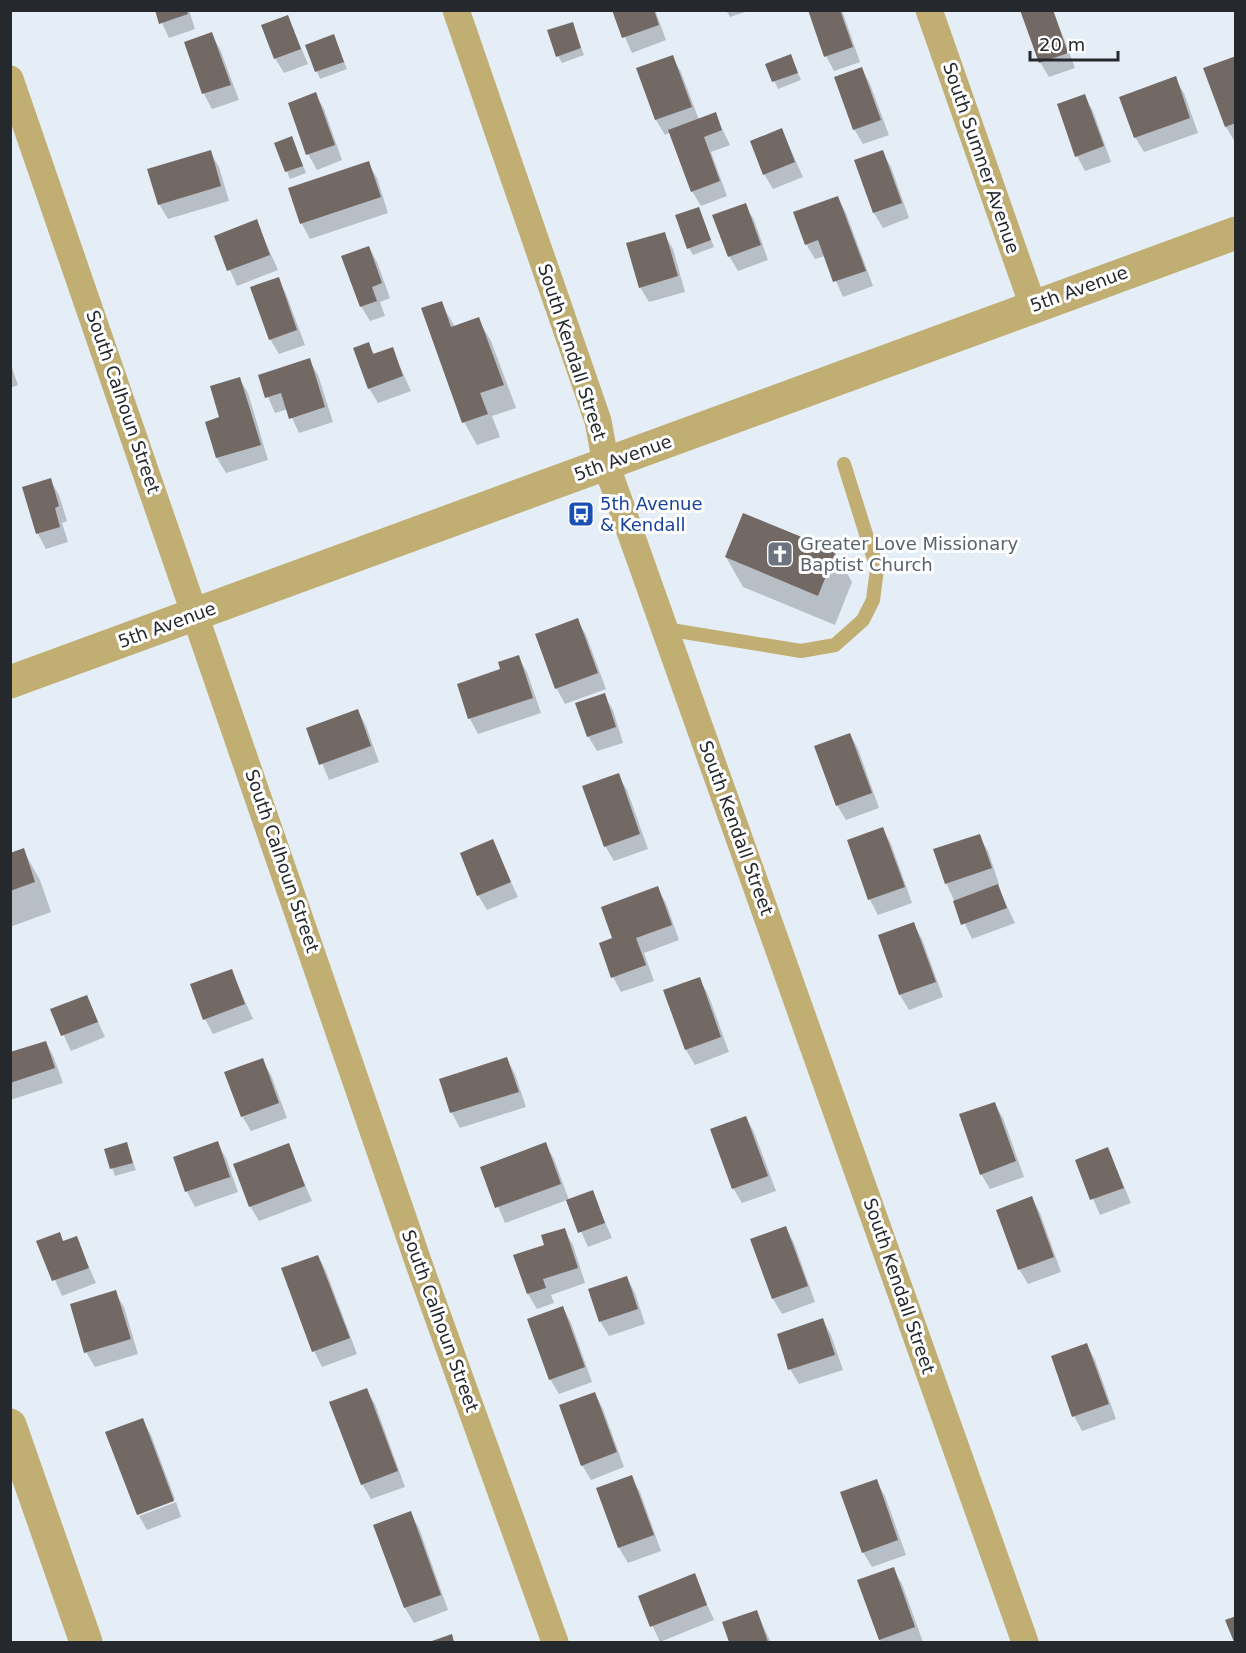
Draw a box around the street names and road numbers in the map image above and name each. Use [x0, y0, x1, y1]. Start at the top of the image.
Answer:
street label: South Sumner Avenue [939, 59, 1024, 256]
street label: South Kendall Street [534, 261, 611, 443]
street label: 5th Avenue [1027, 261, 1131, 316]
street label: South Calhoun Street [82, 308, 165, 496]
street label: 5th Avenue [571, 430, 675, 485]
street label: 5th Avenue [115, 597, 219, 652]
street label: South Kendall Street [695, 738, 778, 918]
street label: South Calhoun Street [241, 767, 324, 955]
street label: South Kendall Street [860, 1195, 939, 1376]
street label: South Calhoun Street [398, 1227, 483, 1415]

